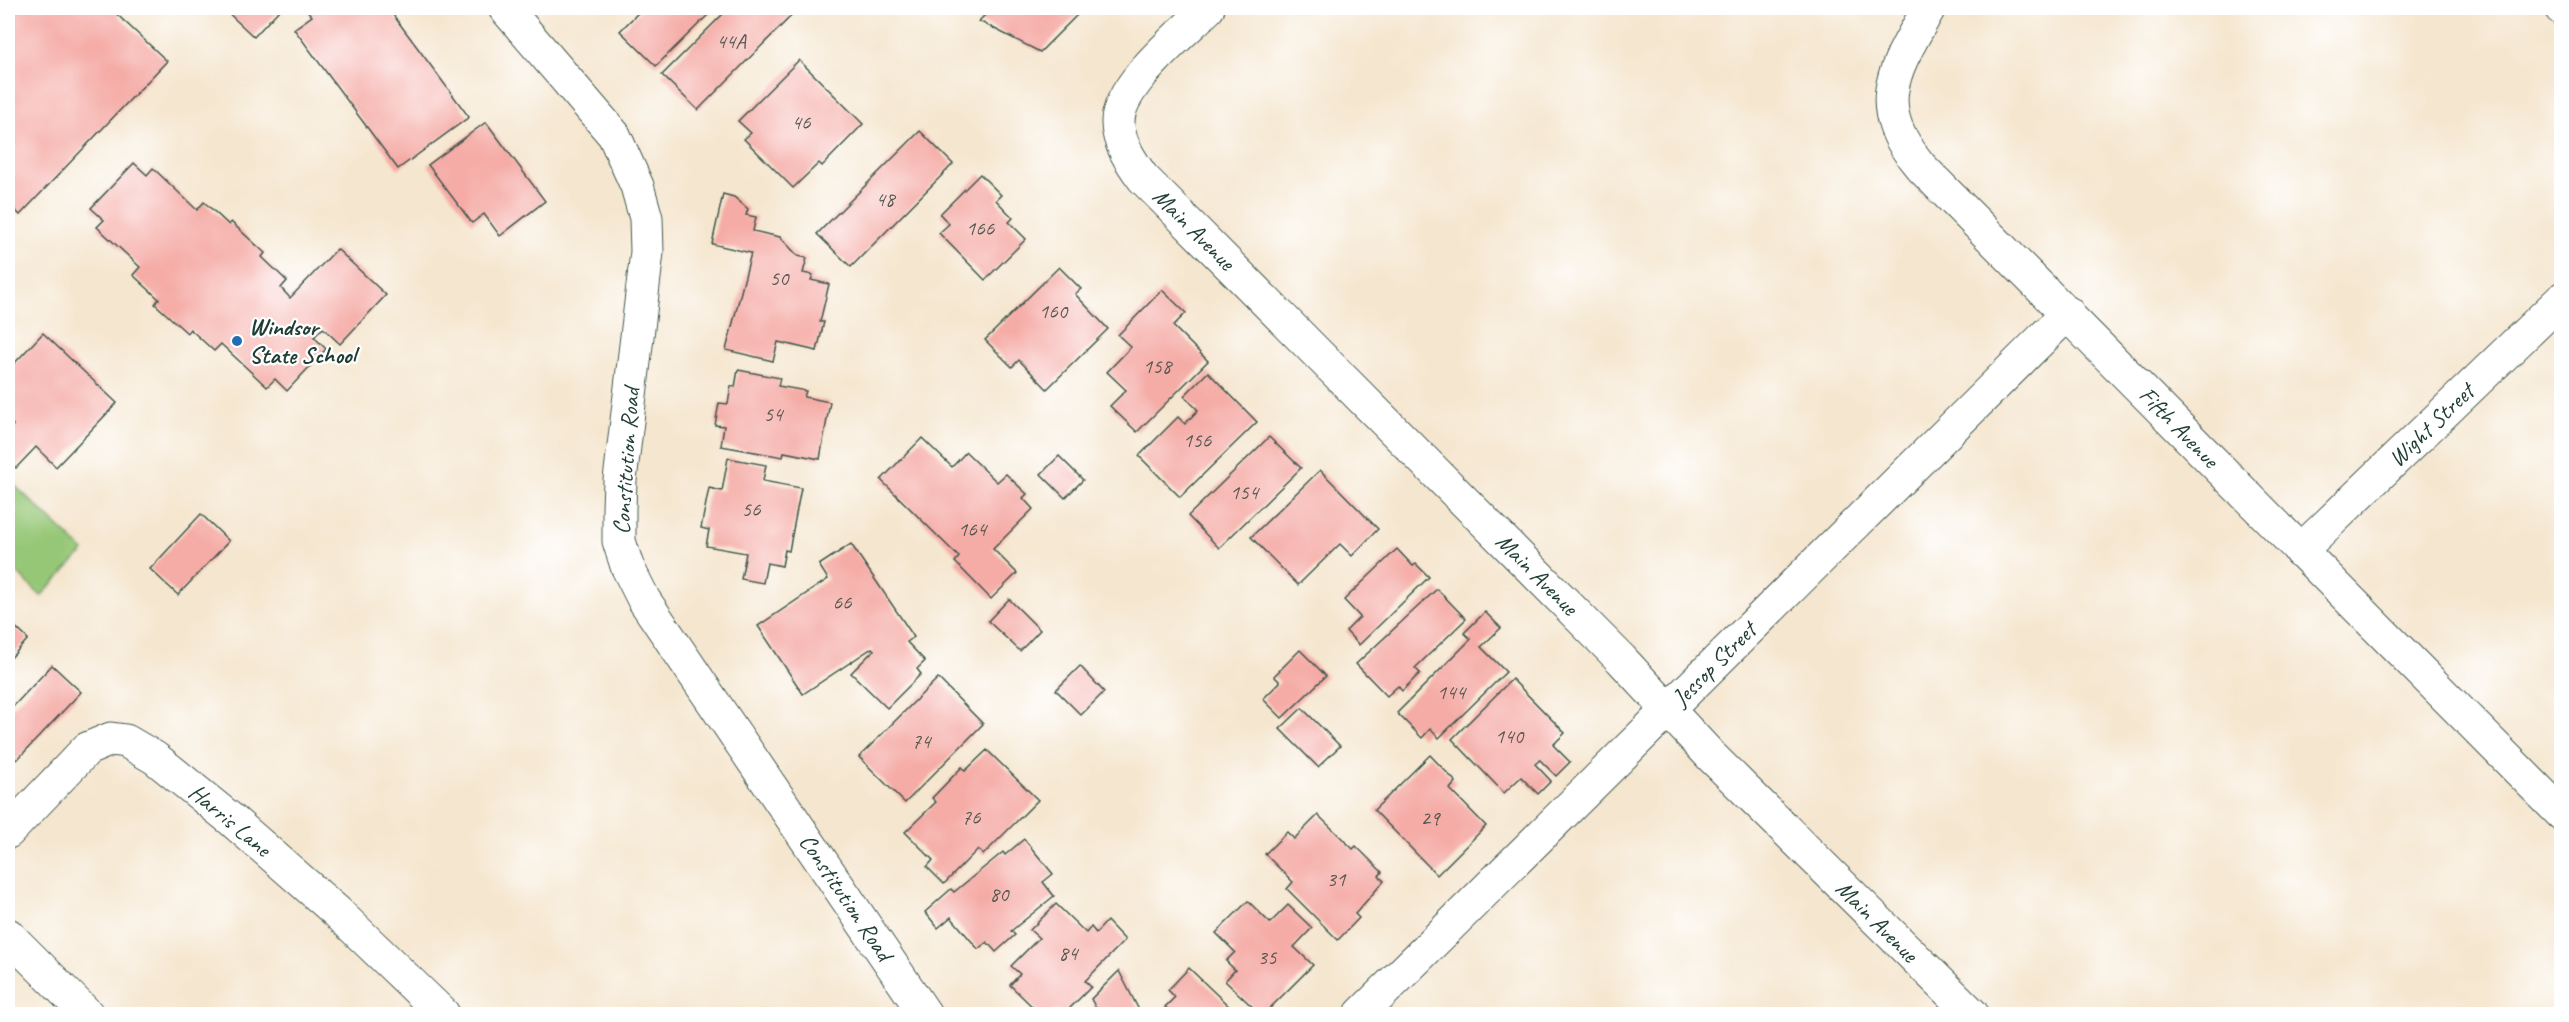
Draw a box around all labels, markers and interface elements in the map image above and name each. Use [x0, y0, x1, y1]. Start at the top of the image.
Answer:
house number: 44A [716, 28, 747, 54]
house number: 46 [792, 109, 811, 135]
street label: Main Avenue [1147, 182, 1243, 278]
house number: 48 [876, 186, 897, 212]
house number: 166 [966, 215, 995, 241]
house number: 50 [770, 265, 790, 291]
house number: 160 [1039, 298, 1069, 324]
place label: Windsor State School [249, 312, 361, 370]
marker: Windsor State School [230, 334, 244, 348]
house number: 158 [1143, 353, 1174, 379]
street label: Wight Street [2382, 375, 2482, 473]
street label: Fifth Avenue [2133, 380, 2227, 476]
street label: Constitution Road [606, 383, 646, 535]
house number: 54 [764, 401, 785, 427]
house number: 156 [1183, 427, 1212, 453]
house number: 154 [1230, 479, 1261, 505]
house number: 56 [742, 496, 761, 522]
house number: 164 [958, 516, 989, 542]
street label: Main Avenue [1490, 527, 1586, 623]
house number: 66 [833, 589, 852, 615]
street label: Jessop Street [1665, 613, 1765, 713]
house number: 144 [1437, 679, 1468, 705]
house number: 140 [1495, 723, 1525, 749]
house number: 74 [912, 728, 933, 754]
street label: Harris Lane [183, 777, 279, 865]
house number: 76 [962, 804, 981, 830]
house number: 29 [1421, 805, 1441, 831]
street label: Constitution Road [793, 828, 901, 969]
house number: 31 [1327, 866, 1347, 892]
street label: Main Avenue [1830, 874, 1926, 970]
house number: 80 [990, 881, 1010, 907]
house number: 84 [1059, 940, 1080, 966]
house number: 35 [1258, 944, 1278, 970]

